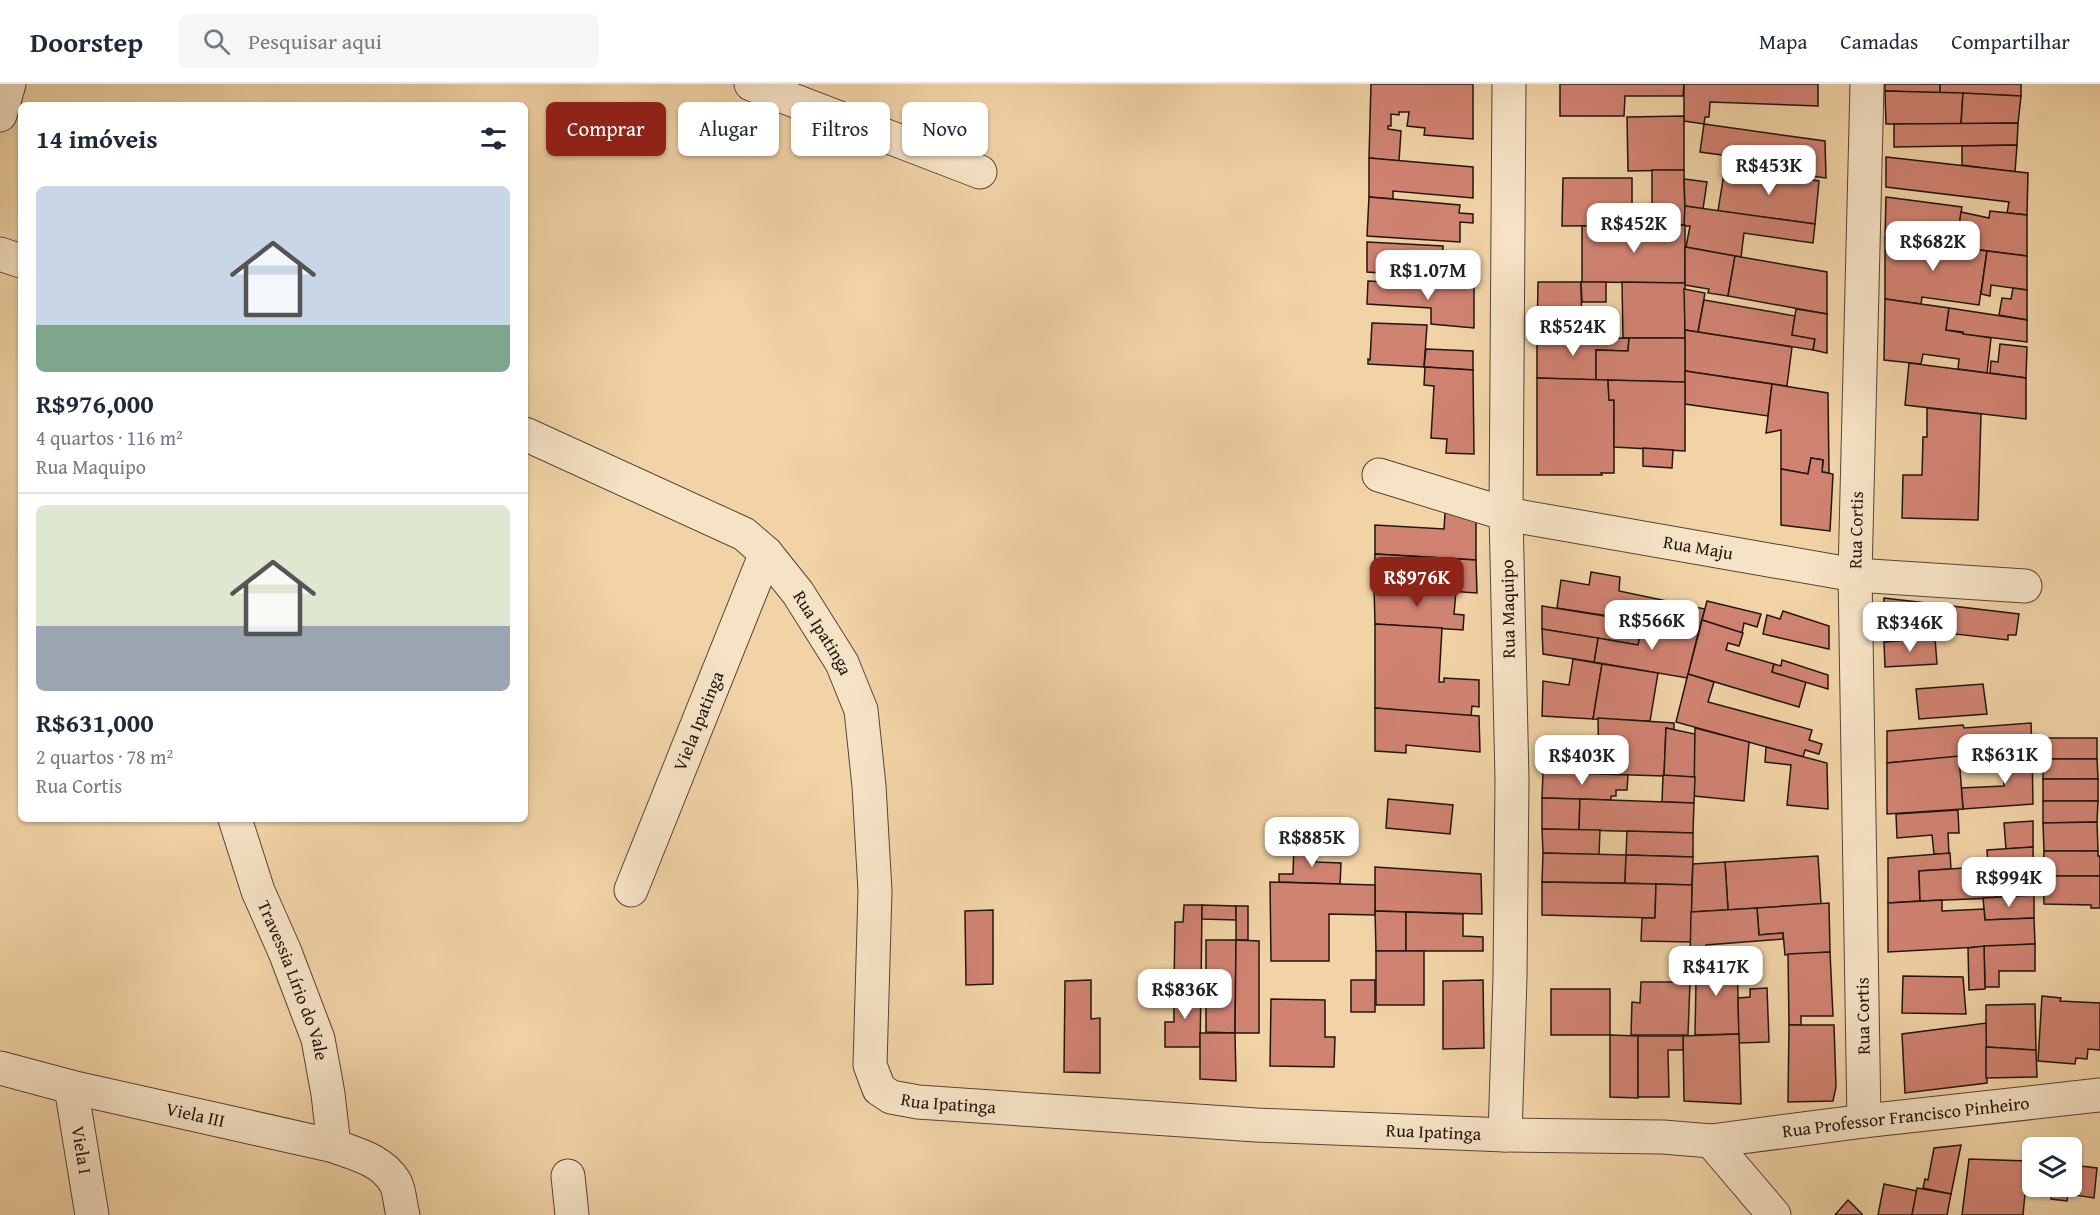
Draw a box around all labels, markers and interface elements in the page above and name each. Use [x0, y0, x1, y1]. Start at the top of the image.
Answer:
search box [179, 14, 599, 68]
text: Doorstep [30, 21, 143, 62]
icon: search [200, 25, 233, 58]
text: Pesquisar aqui [248, 25, 382, 57]
text: Mapa [1759, 26, 1807, 57]
text: Camadas [1840, 26, 1918, 57]
text: Compartilhar [1951, 26, 2070, 57]
chip: Comprar [546, 102, 666, 156]
chip: Alugar [678, 102, 779, 156]
chip: Filtros [791, 102, 890, 156]
chip: Novo [902, 102, 988, 156]
text: 14 imóveis [36, 119, 158, 158]
icon: filters [477, 122, 510, 155]
pin: R$453K [1720, 145, 1818, 196]
text: R$453K [1736, 150, 1802, 179]
pin: R$452K [1585, 203, 1683, 254]
text: R$452K [1601, 208, 1667, 237]
pin: R$682K [1884, 221, 1982, 272]
icon: home [219, 225, 327, 333]
text: R$682K [1900, 226, 1966, 255]
pin: R$1.07M [1373, 250, 1483, 301]
text: R$1.07M [1390, 255, 1466, 284]
pin: R$524K [1524, 306, 1622, 357]
text: R$524K [1540, 311, 1606, 340]
text: R$976,000 [36, 384, 154, 423]
text: 4 quartos · 116 m² [36, 423, 183, 452]
text: Rua Maquipo [36, 452, 146, 481]
street label: Rua Cortis [1841, 491, 1870, 569]
street label: Rua Maju [1661, 528, 1736, 567]
icon: home [219, 544, 327, 652]
pin: R$976K [1368, 557, 1466, 608]
street label: Rua Maquipo [1493, 559, 1522, 659]
text: R$976K [1384, 562, 1450, 591]
street label: Rua Ipatinga [787, 585, 860, 679]
pin: R$566K [1603, 600, 1701, 651]
pin: R$346K [1861, 602, 1959, 653]
text: R$566K [1619, 605, 1685, 634]
text: R$346K [1877, 607, 1943, 636]
street label: Viela Ipatinga [666, 666, 731, 775]
text: R$631,000 [36, 703, 154, 742]
pin: R$631K [1956, 734, 2054, 785]
pin: R$403K [1533, 735, 1631, 786]
text: R$631K [1972, 739, 2038, 768]
text: R$403K [1549, 740, 1615, 769]
text: 2 quartos · 78 m² [36, 742, 173, 771]
text: Rua Cortis [36, 771, 122, 800]
pin: R$885K [1263, 817, 1361, 868]
text: R$885K [1279, 822, 1345, 851]
pin: R$994K [1960, 857, 2058, 908]
text: R$994K [1976, 862, 2042, 891]
street label: Travessia Lírio do Vale [251, 896, 336, 1062]
pin: R$417K [1667, 946, 1765, 997]
text: R$417K [1683, 951, 1749, 980]
pin: R$836K [1136, 969, 1234, 1020]
text: R$836K [1152, 974, 1218, 1003]
street label: Rua Cortis [1848, 977, 1877, 1055]
street label: Rua Ipatinga [899, 1085, 997, 1120]
street label: Rua Professor Francisco Pinheiro [1781, 1089, 2031, 1145]
street label: Viela III [164, 1095, 228, 1134]
street label: Rua Ipatinga [1385, 1116, 1482, 1147]
street label: Viela I [65, 1124, 99, 1176]
map controls [2022, 1137, 2082, 1197]
button: layers [2022, 1137, 2082, 1197]

